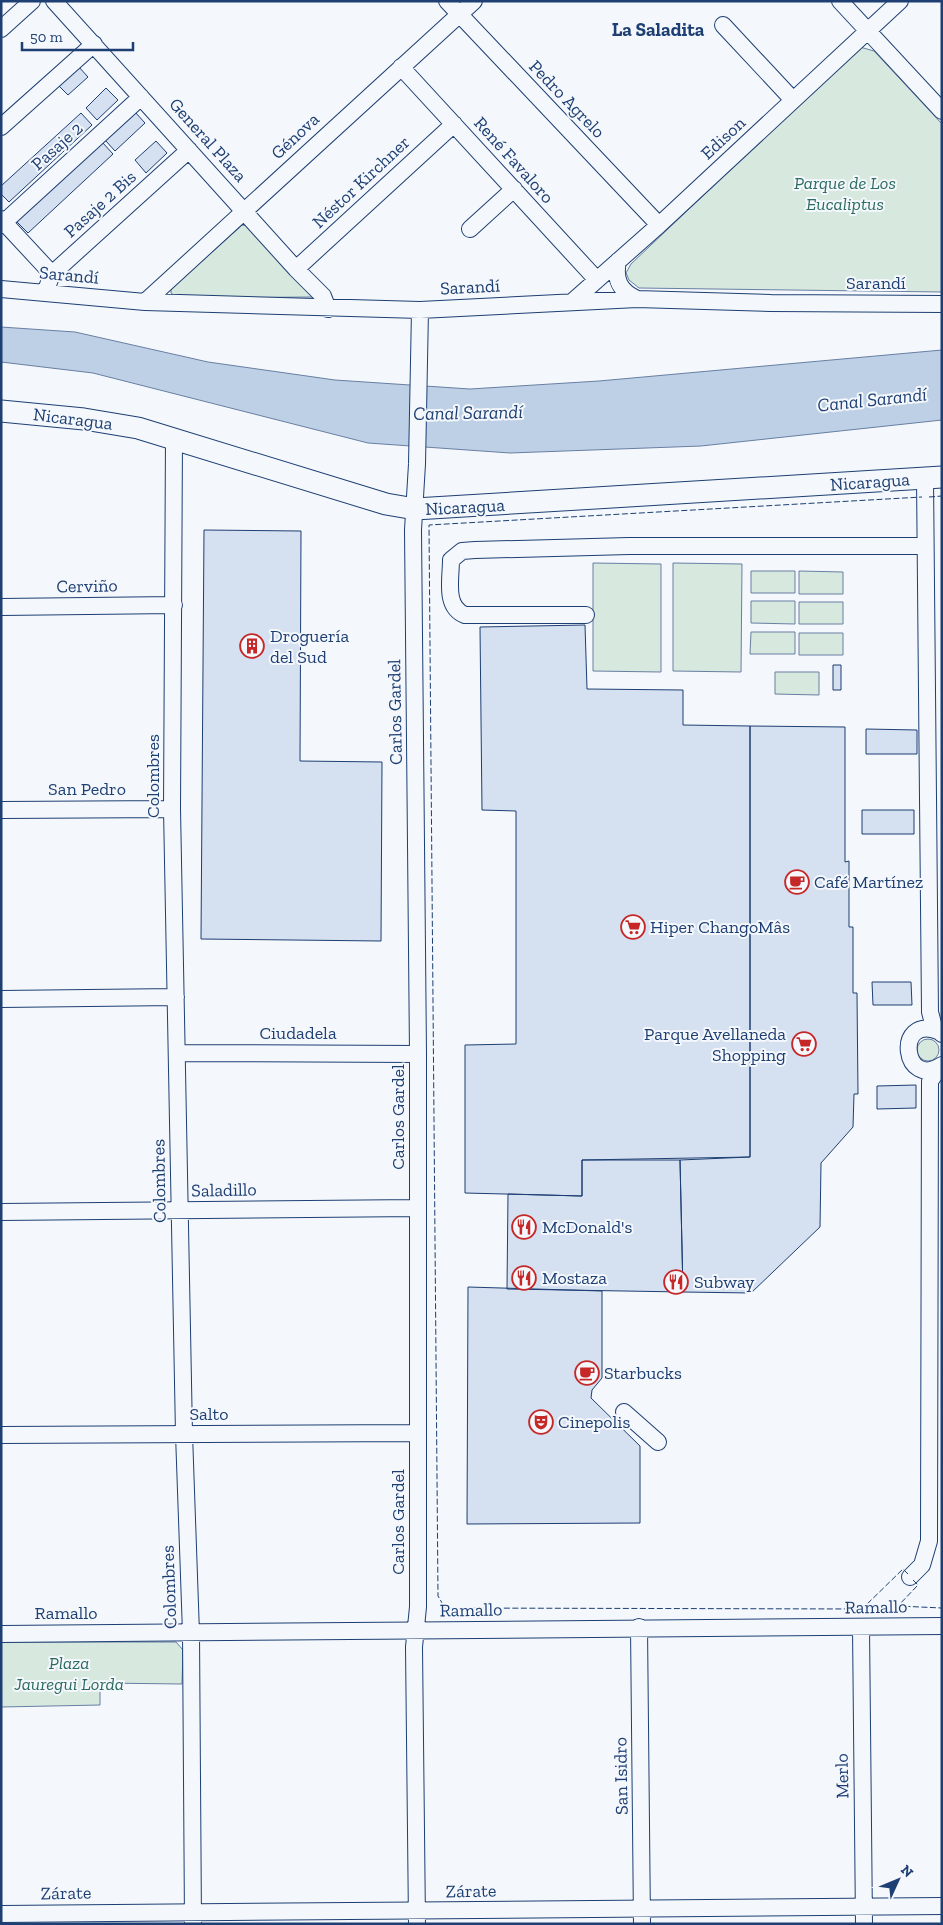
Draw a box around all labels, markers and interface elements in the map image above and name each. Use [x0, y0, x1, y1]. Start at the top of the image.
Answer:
district label: La Saladita [612, 18, 705, 41]
scale bar [22, 20, 134, 52]
text: 50 m [30, 28, 63, 46]
street label: Pedro Agrelo [524, 55, 610, 143]
street label: General Plaza [164, 93, 252, 187]
street label: Génova [266, 108, 324, 164]
street label: Edison [696, 111, 750, 164]
street label: René Favaloro [469, 112, 559, 208]
street label: Pasaje 2 [27, 117, 87, 175]
street label: Néstor Kirchner [308, 131, 414, 233]
street label: Pasaje 2 Bis [59, 166, 141, 242]
park label: Parque de Los Eucaliptus [794, 172, 896, 215]
street label: Sarandí [38, 261, 100, 289]
street label: Sarandí [846, 272, 906, 294]
street label: Sarandí [440, 274, 500, 300]
water label: Canal Sarandí [816, 382, 929, 417]
water label: Canal Sarandí [413, 400, 524, 425]
street label: Nicaragua [32, 403, 114, 435]
street label: Nicaragua [829, 468, 911, 496]
street label: Nicaragua [425, 494, 506, 520]
street label: Cerviño [56, 574, 118, 598]
place label: Droguería del Sud [270, 625, 350, 668]
building icon: Droguería del Sud [239, 633, 265, 659]
street label: Carlos Gardel [383, 659, 407, 765]
street label: Colombres [142, 734, 164, 818]
street label: San Pedro [48, 778, 126, 800]
cafe icon: Café Martínez [784, 869, 810, 895]
place label: Café Martínez [814, 871, 923, 893]
supermarket icon: Hiper ChangoMâs [620, 914, 646, 940]
place label: Hiper ChangoMâs [650, 916, 790, 938]
street label: Ciudadela [259, 1022, 337, 1044]
place label: Parque Avellaneda Shopping [644, 1023, 786, 1066]
supermarket icon: Parque Avellaneda Shopping [791, 1031, 817, 1057]
street label: Carlos Gardel [387, 1064, 409, 1170]
street label: Colombres [147, 1139, 171, 1223]
street label: Saladillo [191, 1178, 257, 1202]
restaurant icon: McDonald's [511, 1214, 537, 1240]
place label: McDonald's [542, 1216, 632, 1238]
restaurant icon: Mostaza [511, 1265, 537, 1291]
place label: Mostaza [542, 1267, 607, 1289]
restaurant icon: Subway [663, 1269, 689, 1295]
place label: Subway [694, 1271, 755, 1293]
cafe icon: Starbucks [574, 1360, 600, 1386]
place label: Starbucks [604, 1362, 682, 1384]
street label: Salto [190, 1403, 229, 1425]
theatre icon: Cinepolis [528, 1409, 554, 1435]
place label: Cinepolis [558, 1411, 630, 1433]
street label: Carlos Gardel [387, 1469, 409, 1575]
street label: Colombres [157, 1545, 181, 1629]
street label: Ramallo [844, 1595, 908, 1619]
street label: Ramallo [439, 1598, 503, 1622]
street label: Ramallo [35, 1602, 97, 1624]
park label: Plaza Jauregui Lorda [13, 1652, 124, 1695]
street label: San Isidro [609, 1737, 633, 1815]
street label: Merlo [831, 1753, 853, 1799]
north arrow [873, 1855, 923, 1905]
text: N [897, 1862, 917, 1881]
street label: Zárate [446, 1880, 496, 1902]
street label: Zárate [41, 1882, 91, 1904]

